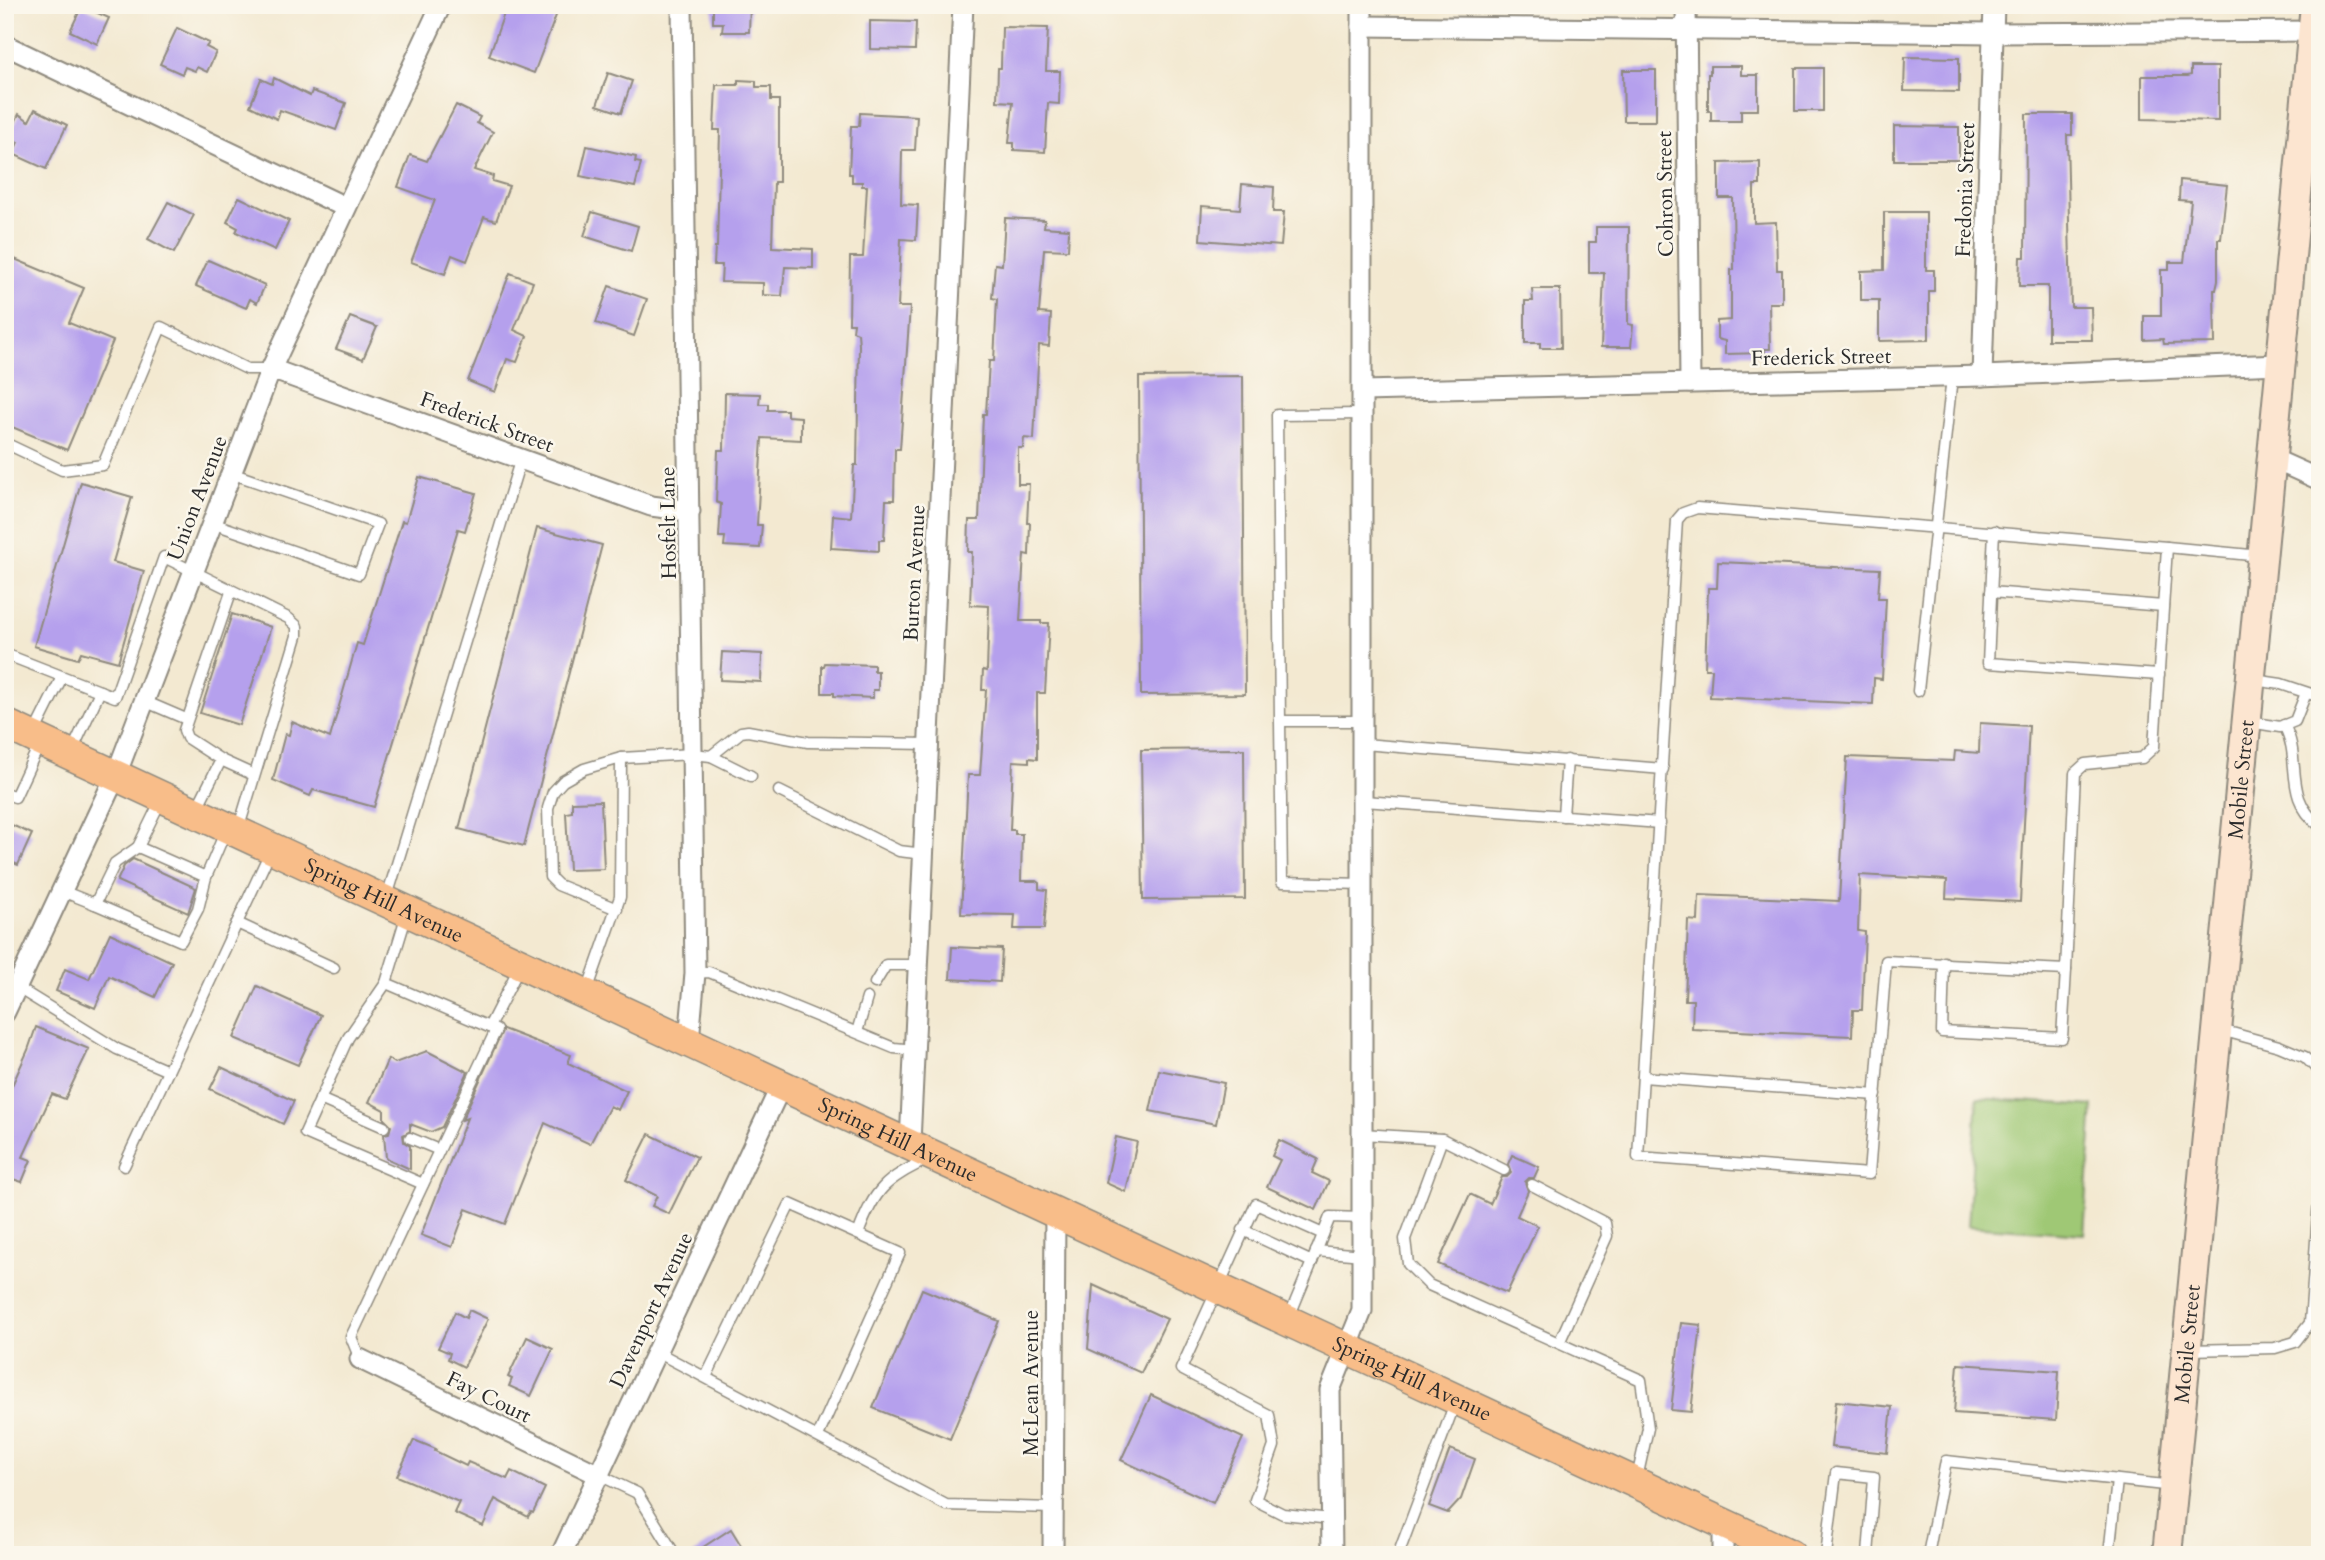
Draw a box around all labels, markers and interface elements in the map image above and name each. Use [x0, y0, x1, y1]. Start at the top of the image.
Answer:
street label: Fredonia Street [1949, 122, 1982, 258]
street label: Cohron Street [1650, 130, 1681, 257]
street label: Frederick Street [1751, 342, 1892, 373]
street label: Frederick Street [416, 385, 558, 460]
street label: Union Avenue [160, 431, 235, 565]
street label: Hosfelt Lane [653, 466, 684, 580]
street label: Burton Avenue [896, 504, 933, 642]
street label: Mobile Street [2221, 718, 2262, 840]
street label: Spring Hill Avenue [299, 851, 468, 950]
street label: Spring Hill Avenue [813, 1090, 982, 1190]
street label: Davenport Avenue [603, 1228, 700, 1393]
street label: Mobile Street [2168, 1283, 2208, 1405]
street label: McLean Avenue [1017, 1310, 1046, 1456]
street label: Spring Hill Avenue [1328, 1330, 1496, 1429]
street label: Fay Court [442, 1364, 536, 1431]

